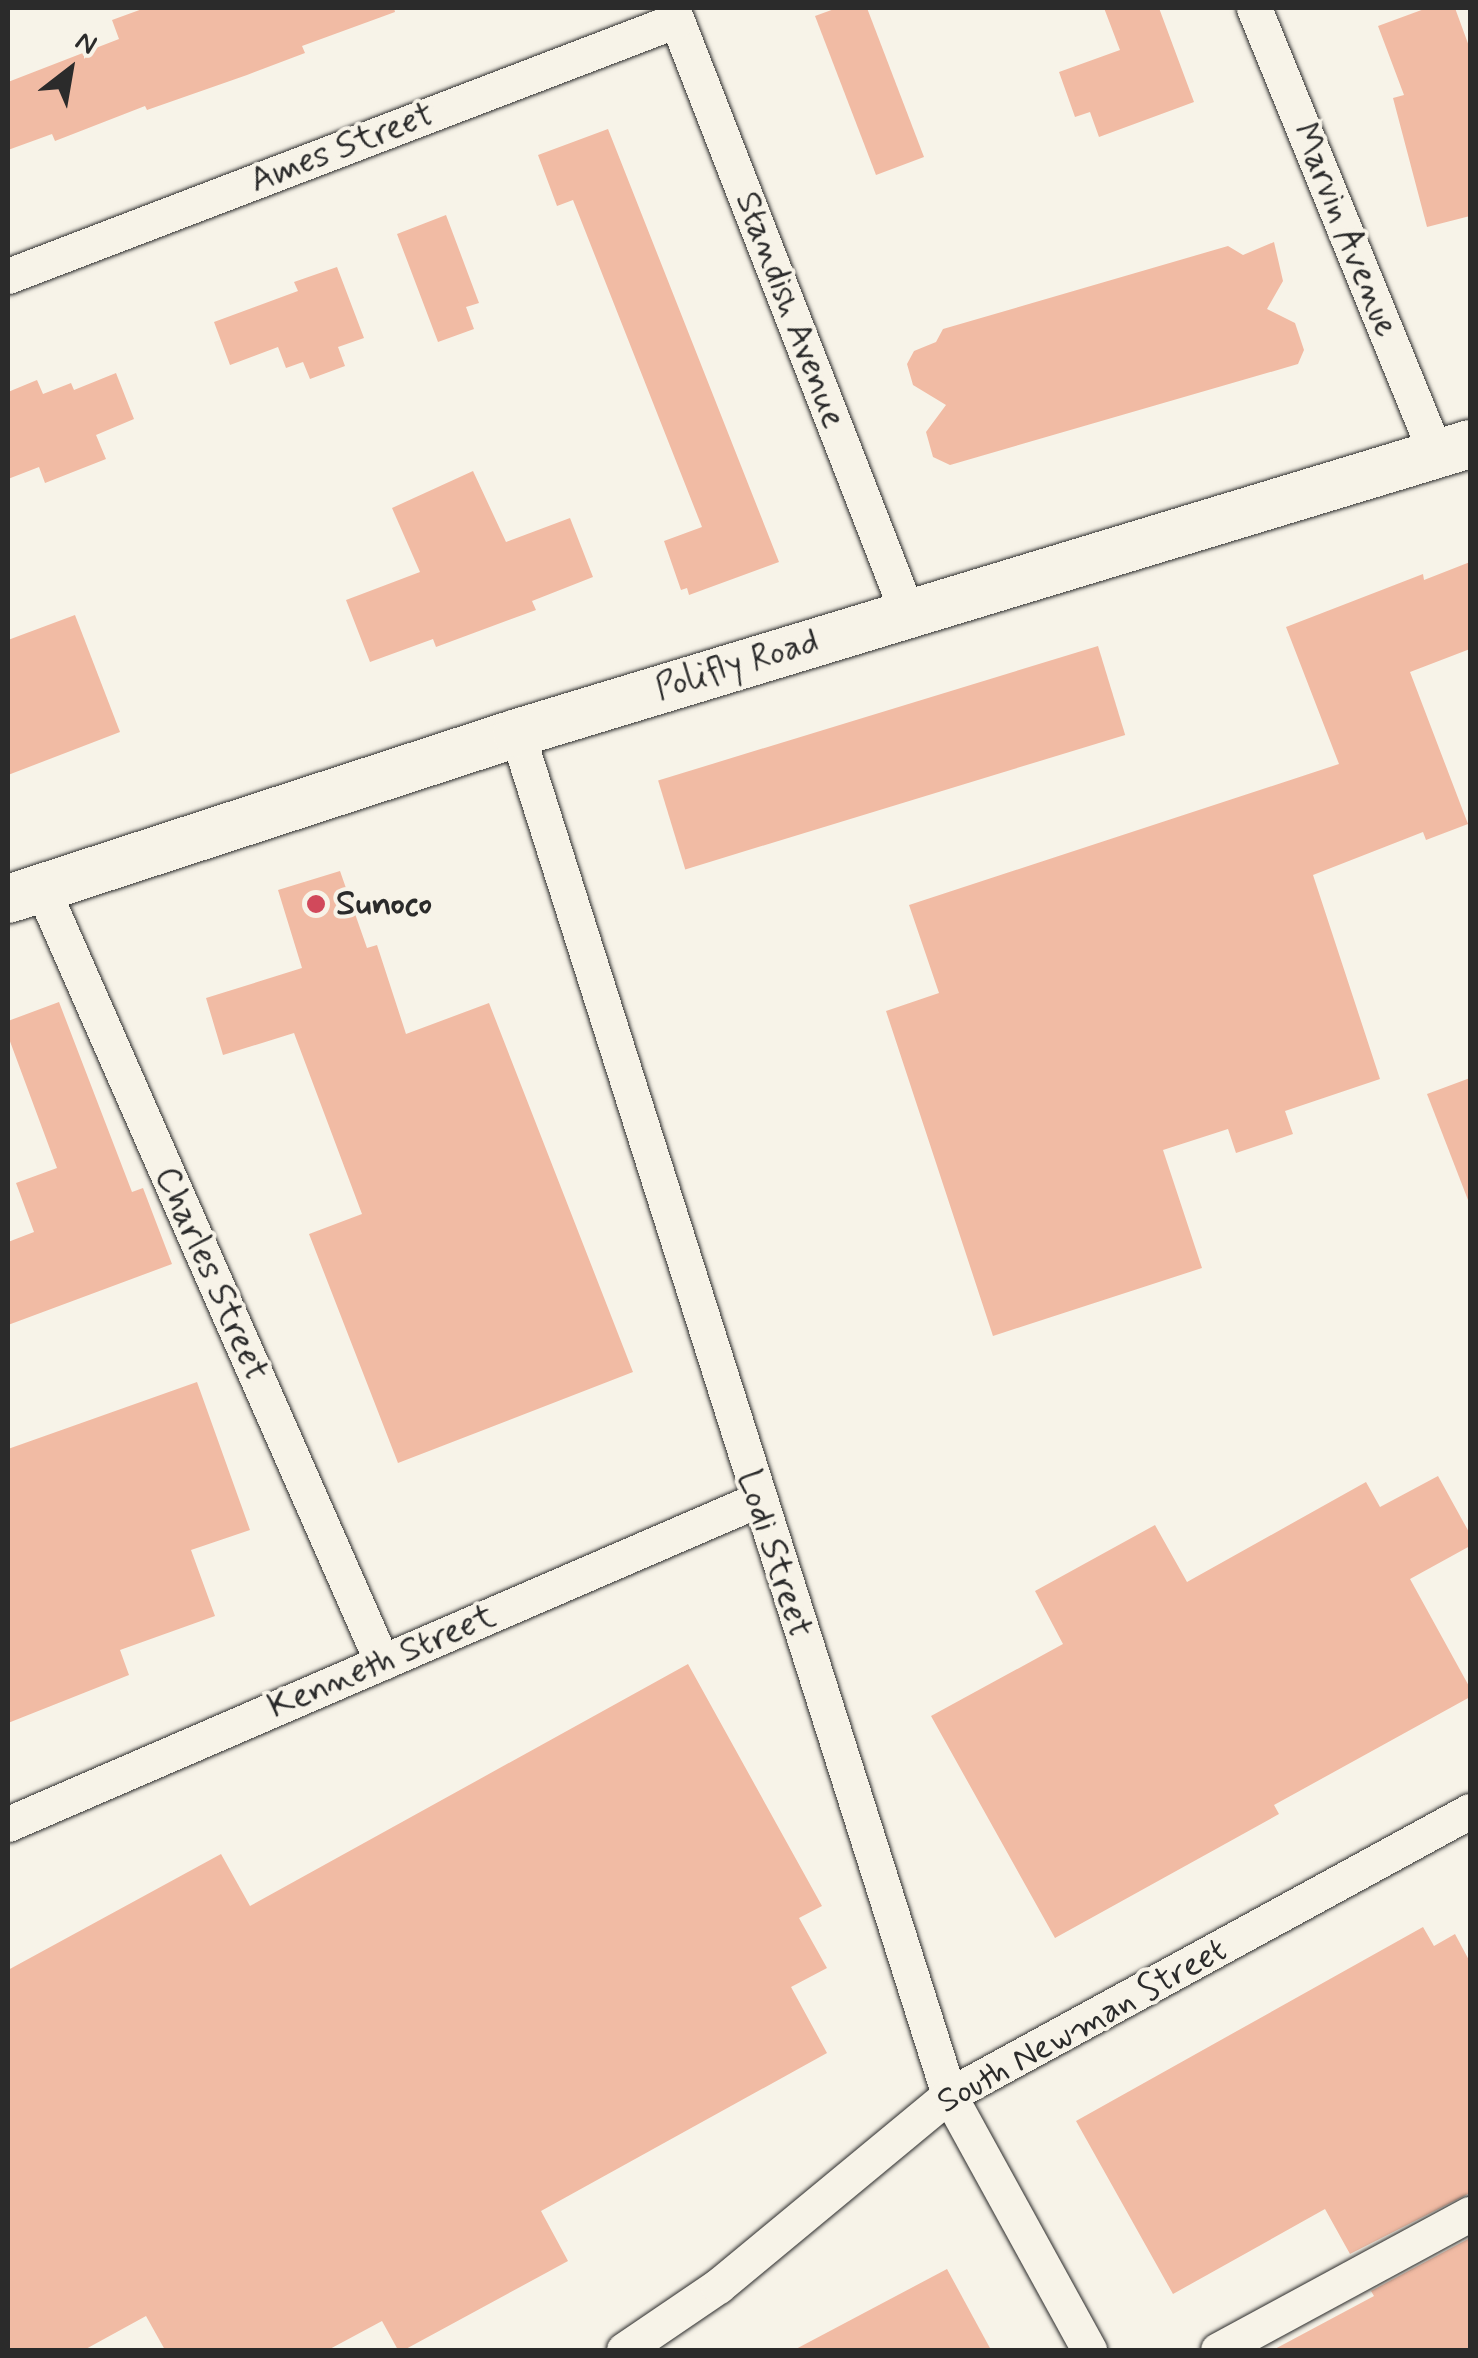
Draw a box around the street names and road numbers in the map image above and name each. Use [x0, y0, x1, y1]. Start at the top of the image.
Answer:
street label: Ames Street [245, 94, 439, 202]
street label: Marvin Avenue [1284, 119, 1406, 341]
street label: Standish Avenue [726, 186, 854, 434]
street label: Polifly Road [650, 620, 824, 710]
street label: Charles Street [145, 1161, 277, 1387]
street label: Lodi Street [727, 1466, 821, 1642]
street label: Kenneth Street [262, 1595, 502, 1729]
street label: South Newman Street [927, 1928, 1237, 2124]

